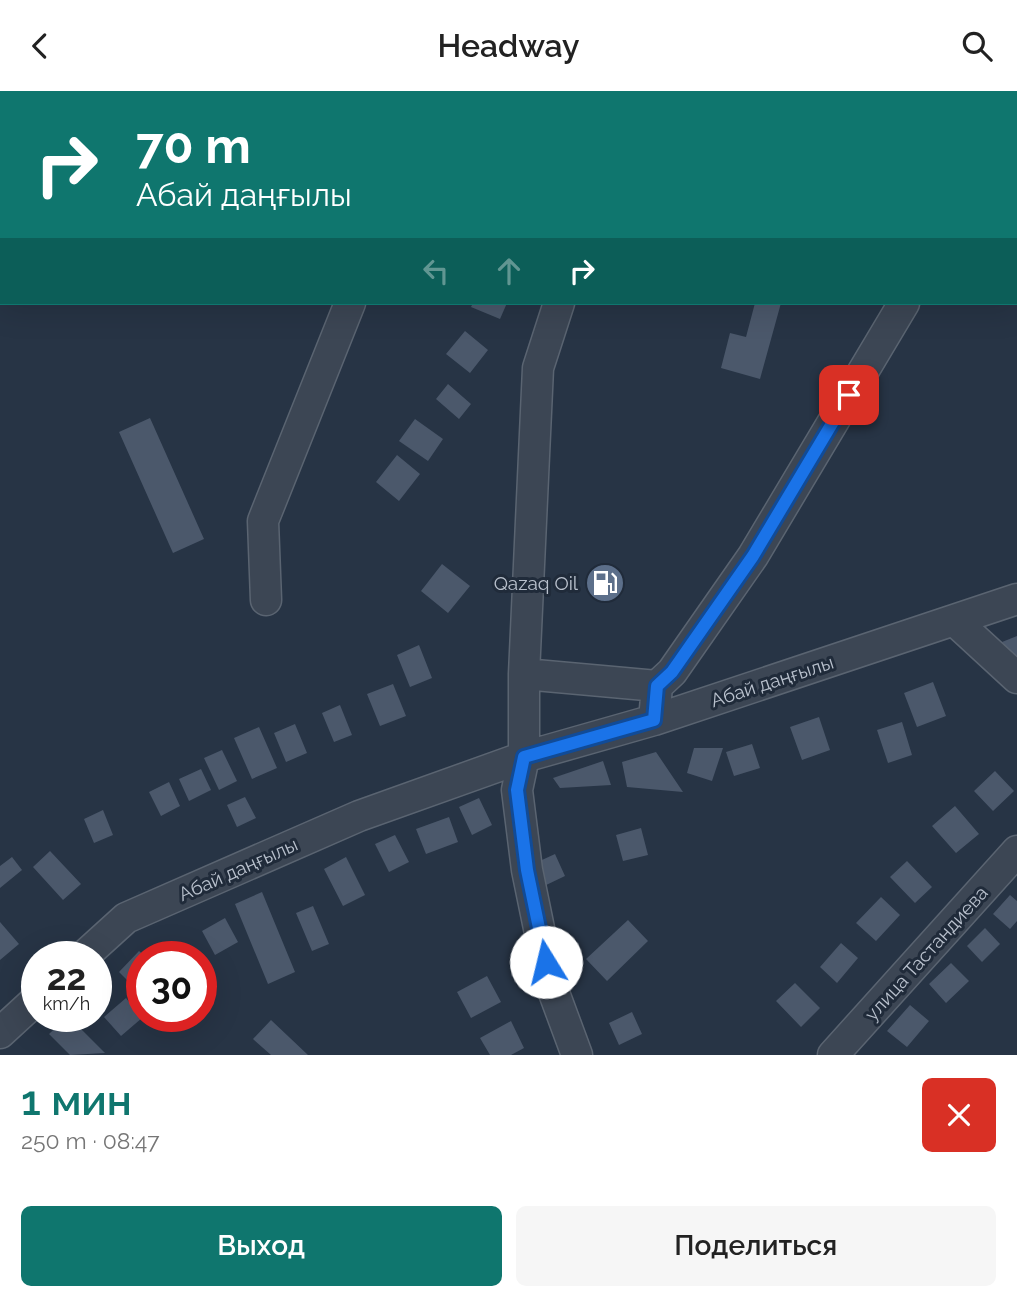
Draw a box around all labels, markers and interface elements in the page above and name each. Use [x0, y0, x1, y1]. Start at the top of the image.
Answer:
icon: back [21, 27, 59, 65]
text: Headway [437, 27, 580, 64]
icon: search [958, 27, 996, 65]
text: 70 m [136, 117, 251, 174]
icon: right [21, 119, 112, 210]
text: Абай даңғылы [136, 176, 352, 213]
icon: left [417, 252, 455, 290]
icon: ahead [490, 252, 528, 290]
icon: right [563, 252, 601, 290]
pin [819, 365, 879, 425]
icon: arrive [830, 376, 868, 414]
fuel station icon: Qazaq Oil [584, 562, 626, 604]
place label: Qazaq Oil [494, 572, 579, 594]
street label: Абай даңғылы [708, 651, 836, 711]
street label: Абай даңғылы [175, 833, 301, 905]
street label: улица Тастандиева [860, 881, 992, 1025]
position arrow [509, 925, 583, 999]
speed limit sign: 30 [126, 941, 217, 1032]
text: 22 [47, 957, 86, 998]
text: km/h [43, 993, 90, 1014]
text: 1 мин [21, 1076, 132, 1125]
button: close [922, 1078, 996, 1152]
text: 250 m · 08:47 [21, 1127, 159, 1154]
button: Выход [21, 1206, 502, 1286]
button: Поделиться [516, 1206, 996, 1286]

